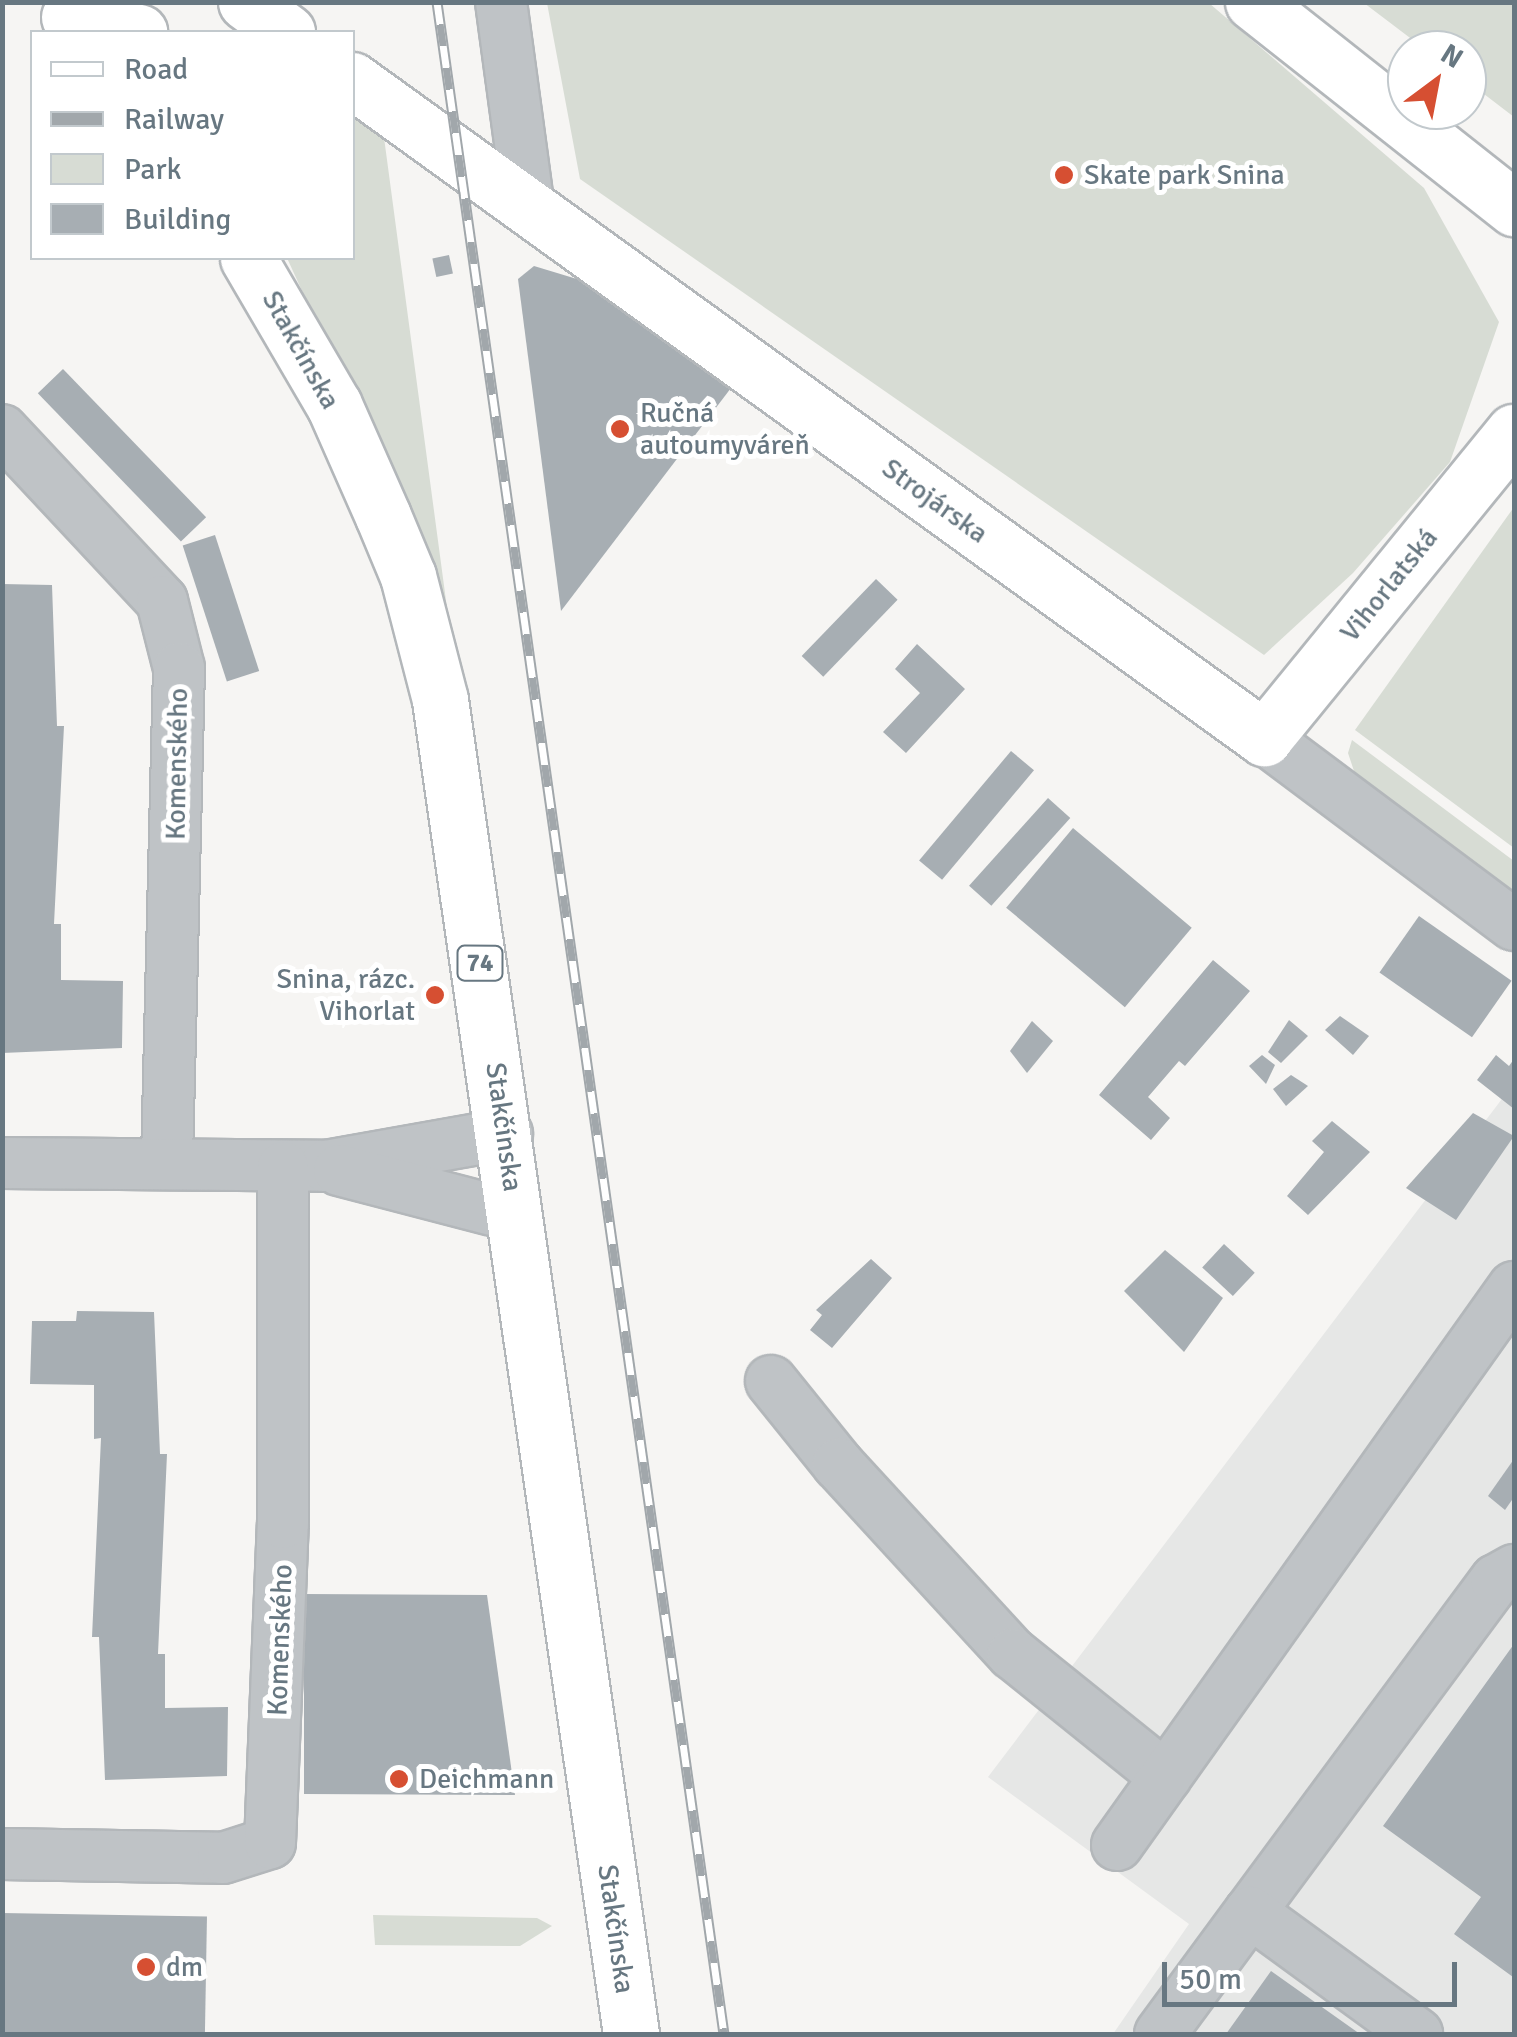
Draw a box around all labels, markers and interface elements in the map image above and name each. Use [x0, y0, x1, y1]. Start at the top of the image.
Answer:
legend [30, 30, 355, 260]
north arrow [1387, 30, 1487, 130]
text: N [1435, 37, 1469, 76]
text: Road [124, 51, 188, 88]
text: Railway [124, 101, 224, 138]
text: Park [124, 151, 182, 188]
place label: Skate park Snina [1084, 158, 1285, 192]
marker: Skate park Snina [1053, 164, 1075, 186]
text: Building [124, 201, 231, 238]
street label: Stakčínska [255, 285, 347, 415]
place label: Ručná autoumyváreň [640, 396, 810, 462]
marker: Ručná autoumyváreň [609, 418, 631, 440]
street label: Strojárska [876, 451, 994, 551]
street label: Vihorlatská [1333, 521, 1445, 649]
street label: Komenského [159, 688, 195, 840]
road number: 74 [455, 943, 505, 983]
place label: Snina, rázc. Vihorlat [276, 962, 415, 1028]
marker: Snina, rázc. Vihorlat [424, 984, 446, 1006]
street label: Stakčínska [478, 1060, 530, 1194]
street label: Komenského [261, 1563, 299, 1717]
place label: Deichmann [419, 1762, 554, 1796]
marker: Deichmann [388, 1768, 410, 1790]
street label: Stakčínska [590, 1862, 642, 1996]
scale bar [1167, 1942, 1462, 2004]
place label: dm [166, 1950, 203, 1984]
marker: dm [135, 1956, 157, 1978]
text: 50 m [1179, 1961, 1242, 1998]

